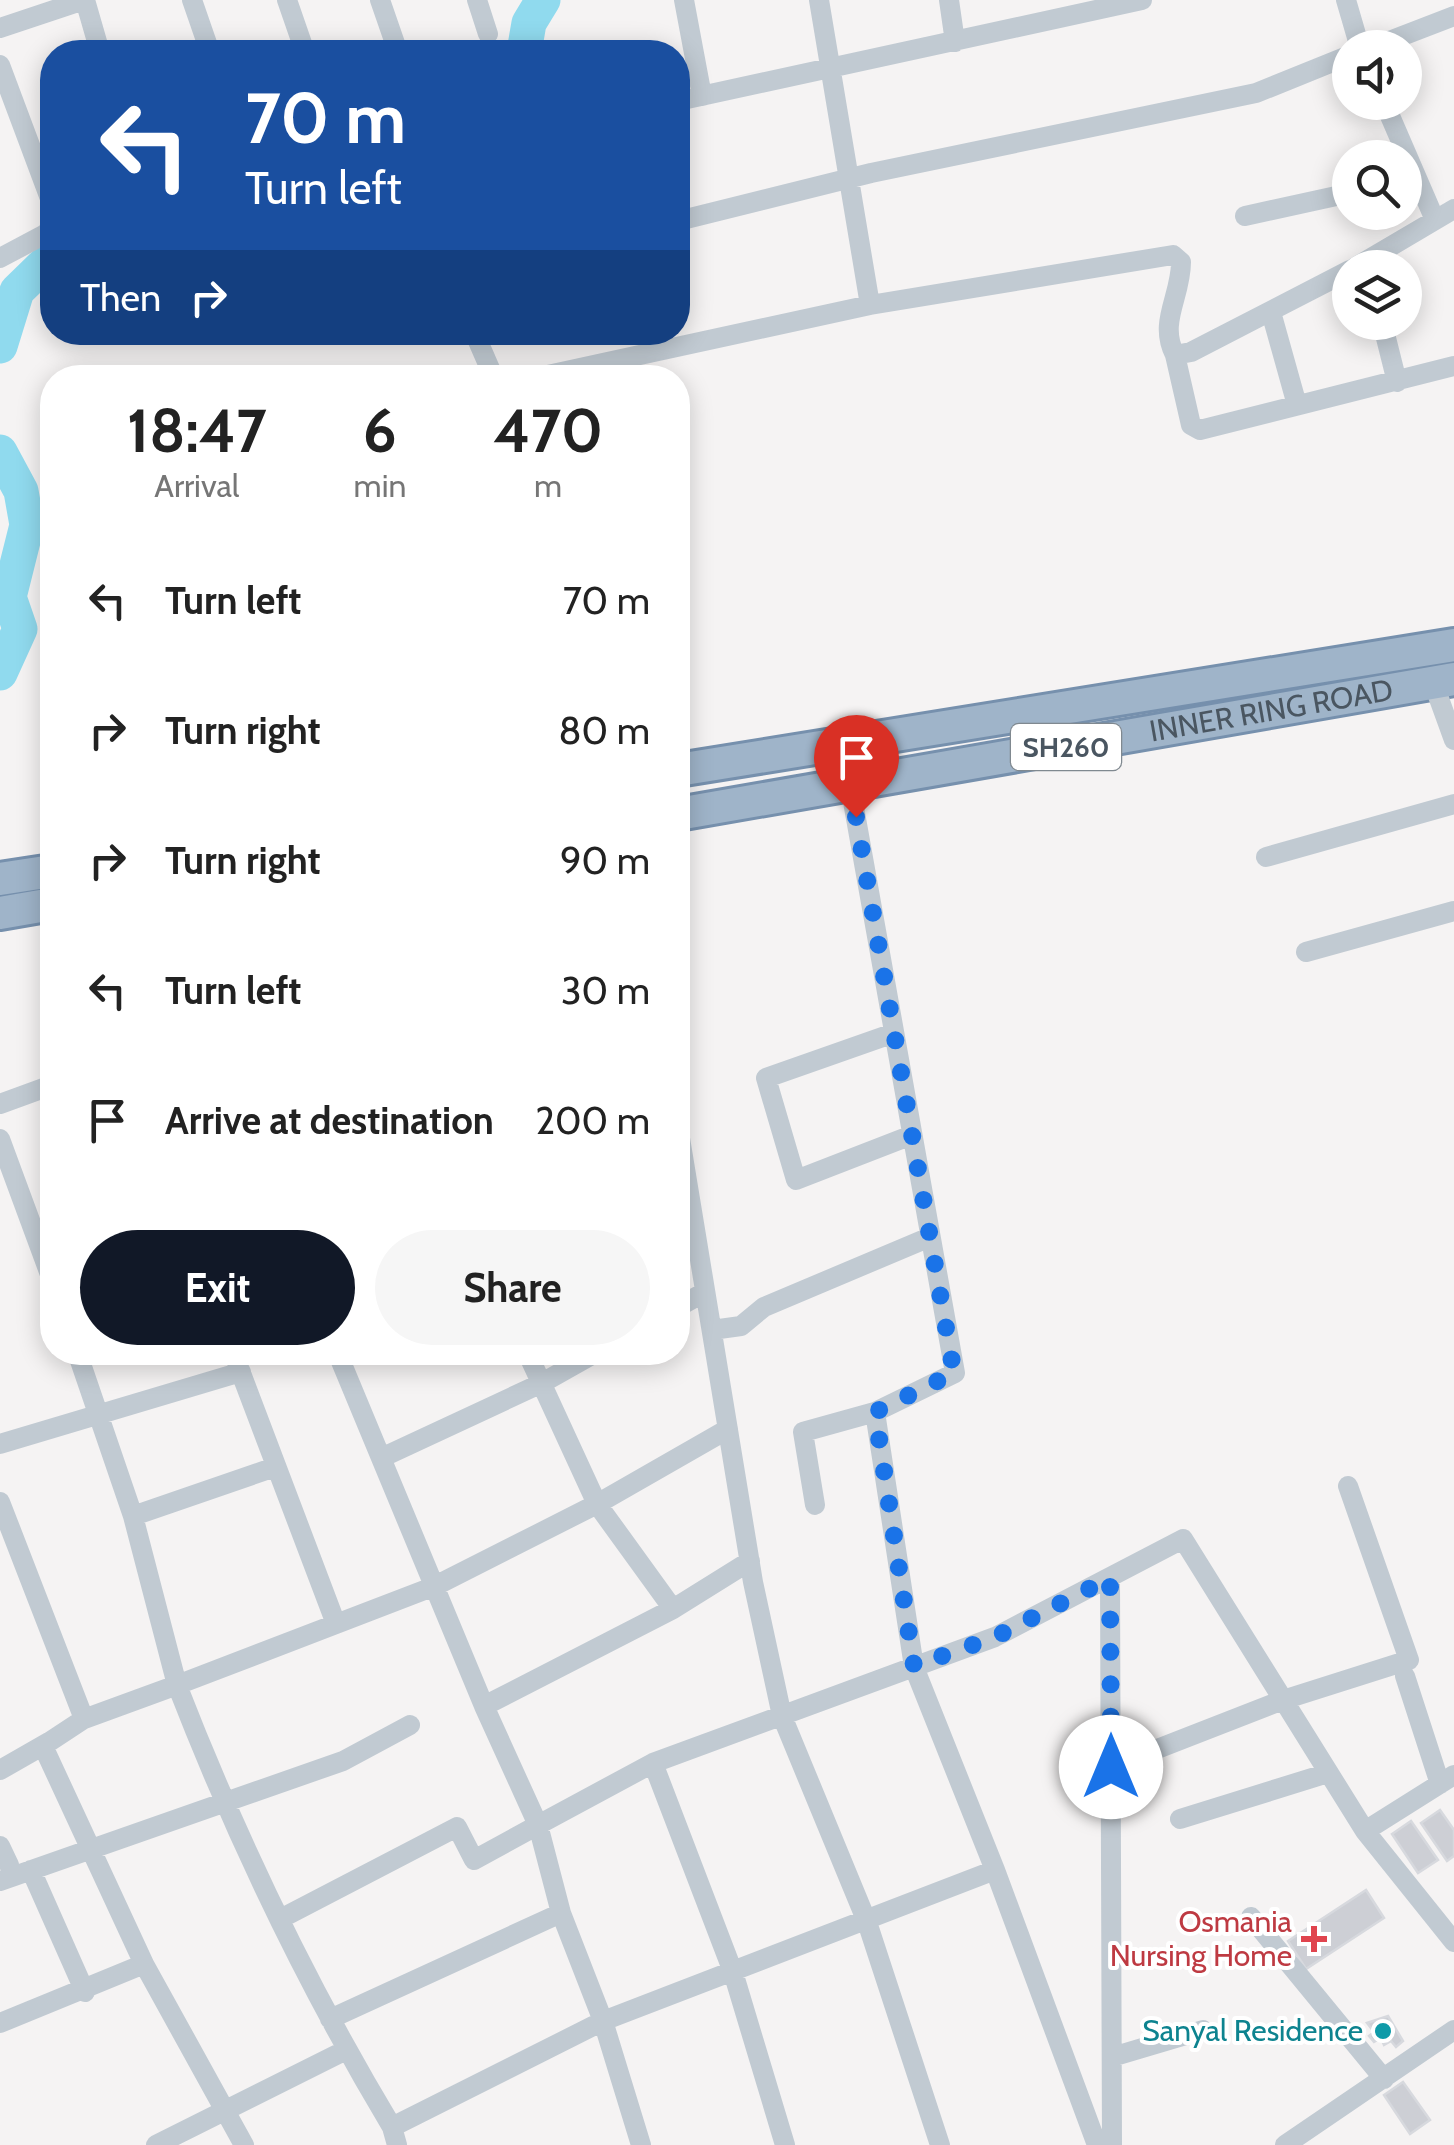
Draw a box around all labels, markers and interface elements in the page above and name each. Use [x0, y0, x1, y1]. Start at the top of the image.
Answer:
map controls [1332, 30, 1422, 340]
button: sound [1332, 30, 1422, 120]
text: 70 m [245, 75, 406, 161]
icon: left [80, 80, 210, 210]
button: search [1332, 140, 1422, 230]
text: Turn left [245, 161, 402, 215]
button: layers [1332, 250, 1422, 340]
icon: right [181, 270, 236, 325]
text: Then [80, 274, 161, 321]
text: 18:47 [127, 394, 267, 467]
text: 6 [363, 394, 397, 467]
text: 470 [493, 394, 603, 467]
text: Arrival [154, 466, 239, 505]
text: min [354, 466, 406, 505]
text: m [534, 466, 562, 505]
icon: left [80, 573, 135, 628]
text: Turn left [165, 577, 301, 624]
text: 70 m [563, 577, 650, 624]
street label: INNER RING ROAD [1146, 671, 1396, 750]
icon: right [80, 703, 135, 758]
text: Turn right [165, 707, 321, 754]
text: 80 m [559, 707, 650, 754]
pin [814, 715, 899, 818]
road number: SH260 [1011, 724, 1121, 770]
icon: arrive [829, 730, 884, 785]
icon: right [80, 833, 135, 888]
text: Turn right [165, 837, 321, 884]
text: 90 m [560, 837, 650, 884]
icon: left [80, 963, 135, 1018]
text: Turn left [165, 967, 301, 1014]
text: 30 m [561, 967, 650, 1014]
icon: arrive [80, 1093, 135, 1148]
text: Arrive at destination [165, 1097, 494, 1144]
text: 200 m [535, 1097, 650, 1144]
button: Exit [80, 1230, 355, 1345]
button: Share [375, 1230, 650, 1345]
position arrow [1059, 1715, 1163, 1819]
place label: Osmania Nursing Home [1110, 1903, 1293, 1974]
marker: Osmania Nursing Home [1301, 1926, 1327, 1952]
place label: Sanyal Residence [1142, 2012, 1363, 2049]
marker: Sanyal Residence [1372, 2020, 1394, 2042]

